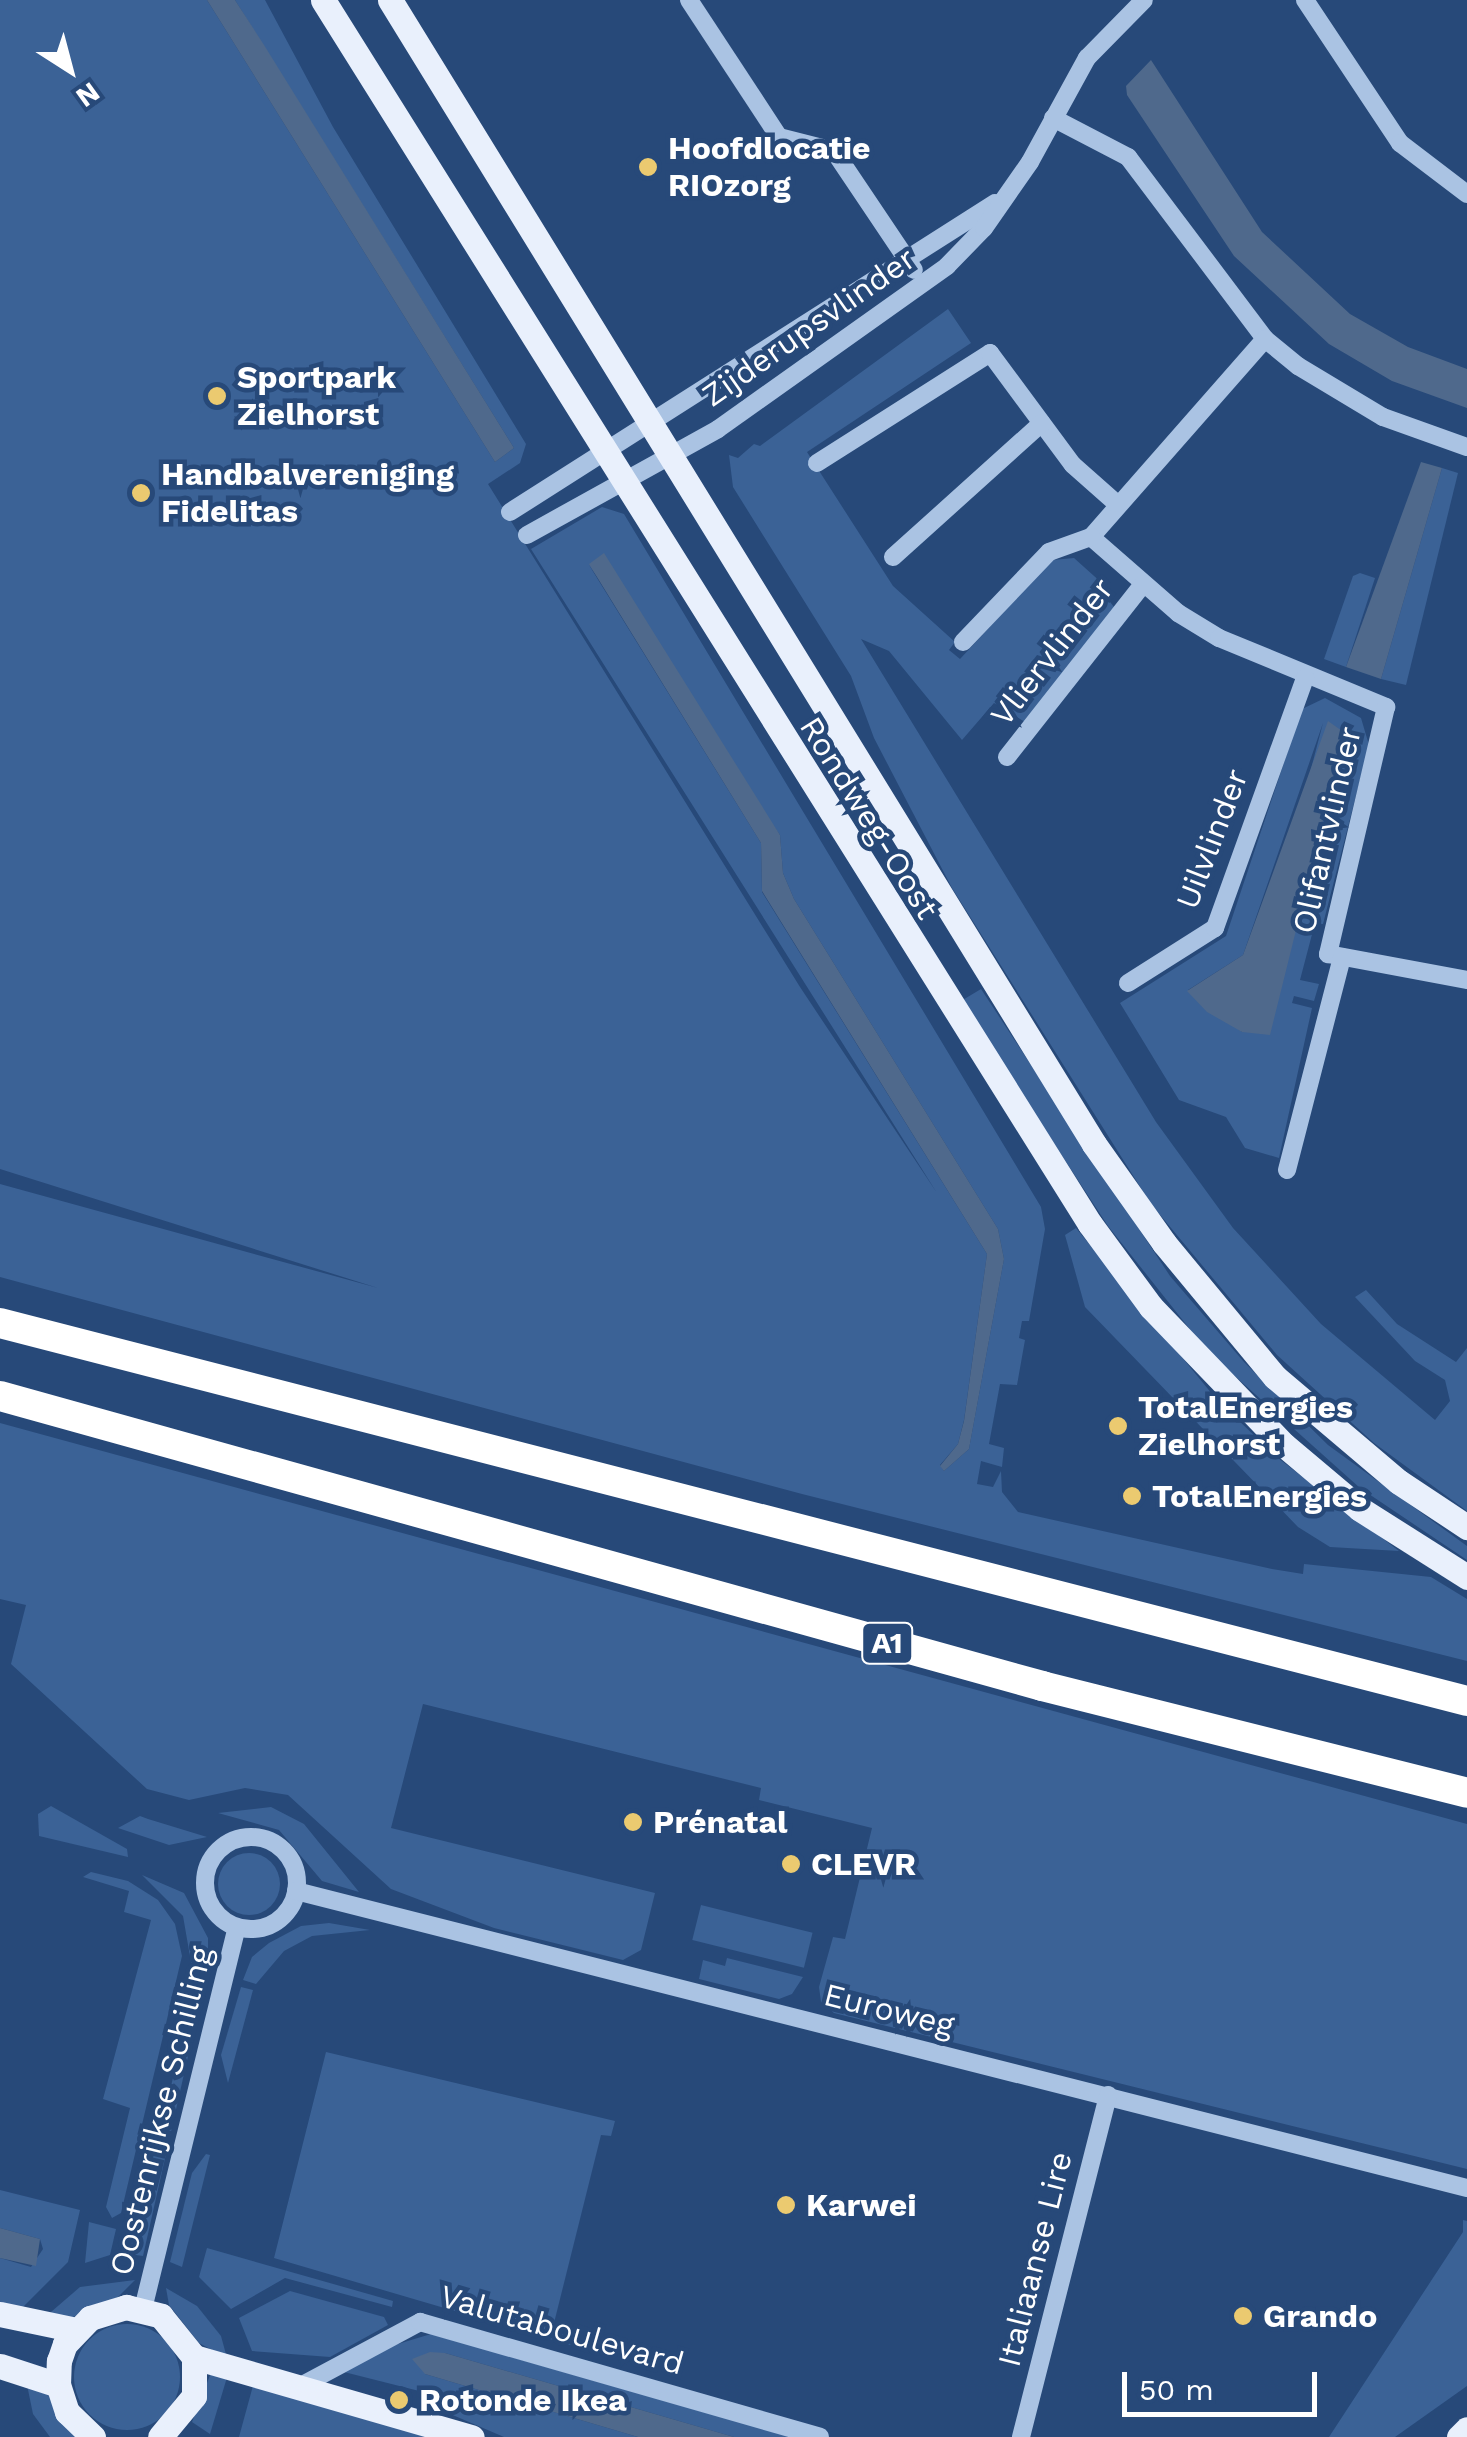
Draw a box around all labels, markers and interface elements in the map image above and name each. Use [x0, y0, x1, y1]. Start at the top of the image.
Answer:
north arrow [20, 20, 120, 120]
text: N [70, 75, 106, 114]
place label: Hoofdlocatie RIOzorg [668, 130, 871, 205]
marker: Hoofdlocatie RIOzorg [637, 156, 659, 178]
street label: Zijderupsvlinder [695, 239, 923, 415]
place label: Sportpark Zielhorst [237, 359, 396, 434]
marker: Sportpark Zielhorst [206, 385, 228, 407]
place label: Handbalvereniging Fidelitas [161, 456, 454, 531]
marker: Handbalvereniging Fidelitas [130, 482, 152, 504]
street label: Vliervlinder [982, 570, 1122, 734]
street label: Rondweg-Oost [791, 710, 947, 926]
street label: Olifantvlinder [1285, 723, 1369, 937]
street label: Uilvlinder [1168, 764, 1256, 914]
place label: TotalEnergies Zielhorst [1138, 1389, 1353, 1464]
marker: TotalEnergies Zielhorst [1107, 1415, 1129, 1437]
place label: TotalEnergies [1152, 1477, 1367, 1515]
marker: TotalEnergies [1121, 1485, 1143, 1507]
road number: A1 [860, 1618, 914, 1668]
place label: Prénatal [653, 1803, 787, 1841]
marker: Prénatal [622, 1811, 644, 1833]
place label: CLEVR [811, 1845, 916, 1883]
marker: CLEVR [780, 1853, 802, 1875]
street label: Oostenrijkse Schilling [102, 1943, 220, 2279]
street label: Euroweg [820, 1975, 958, 2045]
street label: Italiaanse Lire [990, 2148, 1080, 2370]
place label: Karwei [806, 2186, 917, 2224]
marker: Karwei [775, 2194, 797, 2216]
street label: Valutaboulevard [436, 2277, 688, 2383]
place label: Grando [1263, 2297, 1377, 2335]
marker: Grando [1232, 2305, 1254, 2327]
scale bar [1127, 2352, 1322, 2414]
text: 50 m [1139, 2372, 1214, 2407]
place label: Rotonde Ikea [419, 2381, 627, 2419]
marker: Rotonde Ikea [388, 2389, 410, 2411]

